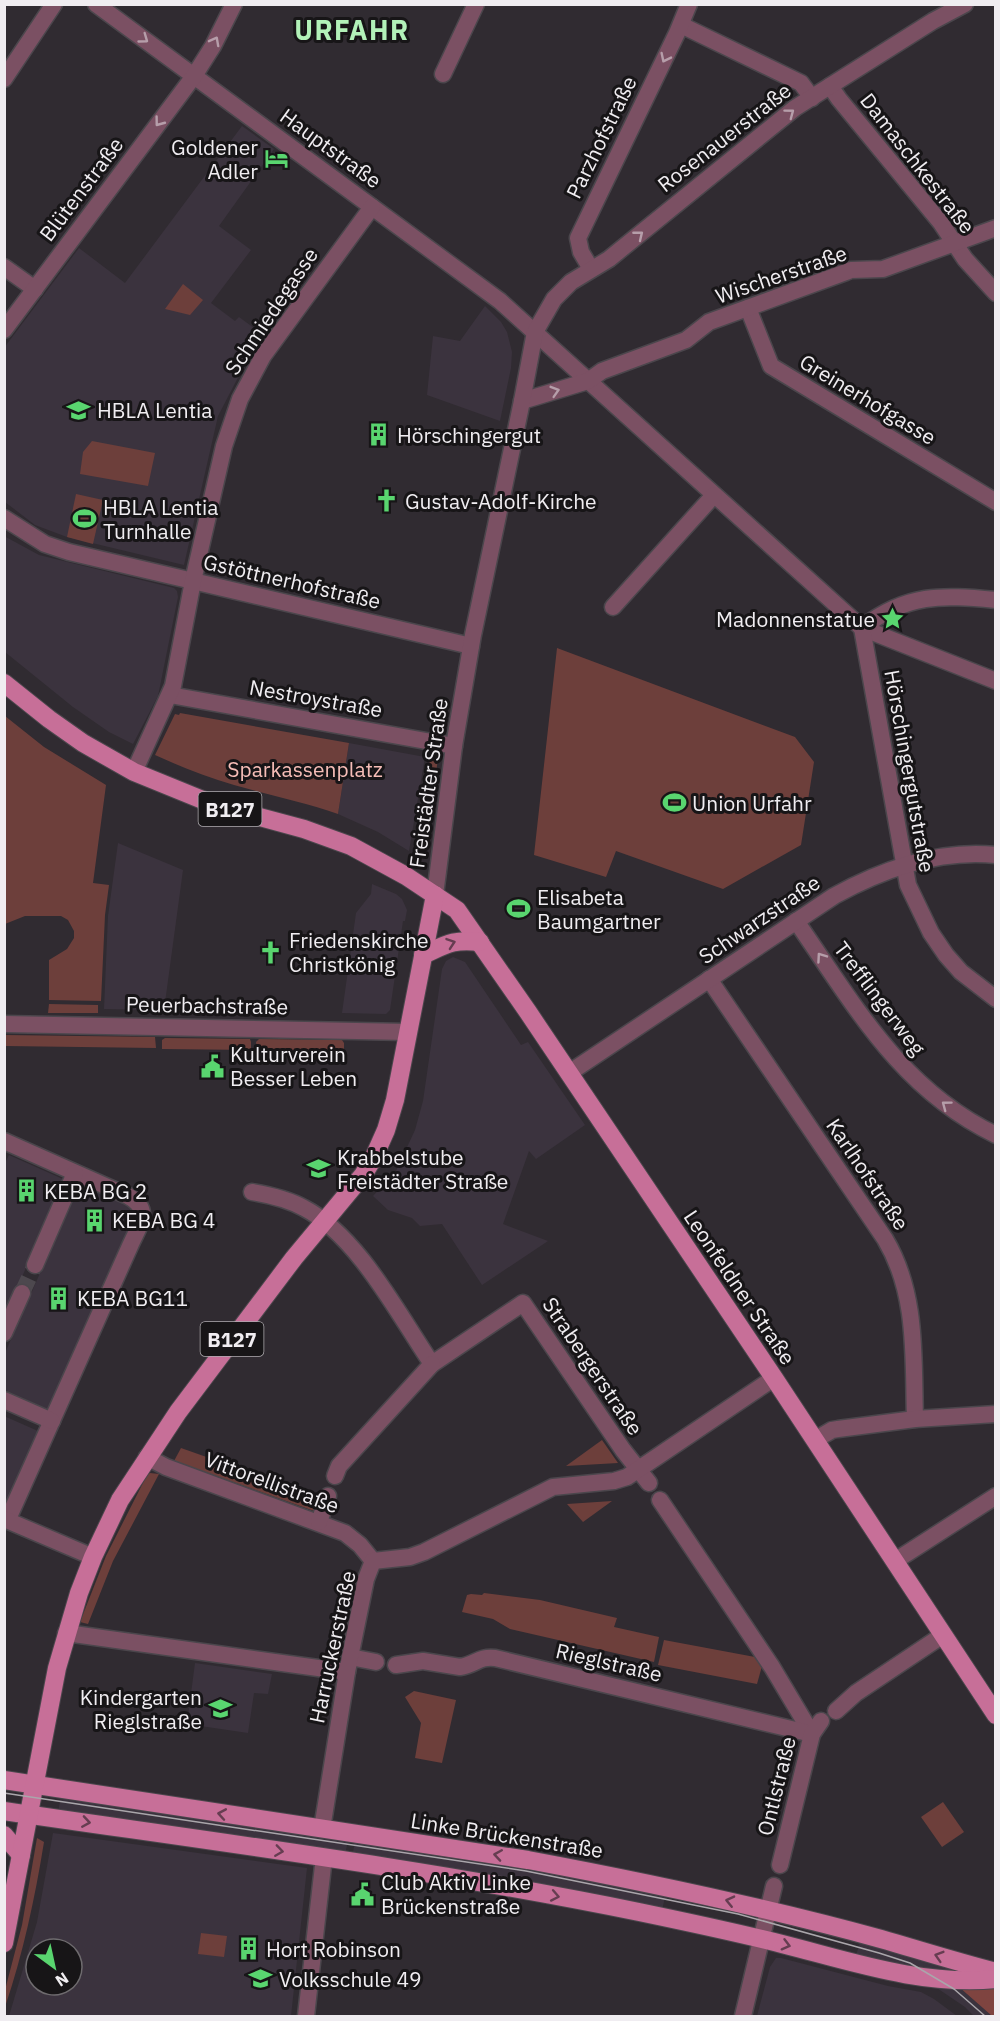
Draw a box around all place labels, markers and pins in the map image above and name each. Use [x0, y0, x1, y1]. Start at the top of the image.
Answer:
place label: Goldener Adler [171, 133, 258, 185]
hotel icon: Goldener Adler [263, 146, 289, 172]
place label: HBLA Lentia [97, 396, 213, 424]
school or university icon: HBLA Lentia [66, 397, 92, 423]
place label: Hörschingergut [397, 421, 541, 449]
building icon: Hörschingergut [366, 422, 392, 448]
place label: Gustav-Adolf-Kirche [405, 487, 597, 515]
church icon: Gustav-Adolf-Kirche [374, 488, 400, 514]
place label: HBLA Lentia Turnhalle [103, 493, 219, 545]
sports icon: HBLA Lentia Turnhalle [72, 506, 98, 532]
place label: Madonnenstatue [716, 605, 875, 633]
place icon: Madonnenstatue [880, 606, 906, 632]
place label: Union Urfahr [692, 789, 812, 817]
sports icon: Union Urfahr [661, 790, 687, 816]
place label: Elisabeta Baumgartner [537, 883, 661, 935]
sports icon: Elisabeta Baumgartner [506, 896, 532, 922]
place label: Friedenskirche Christkönig [289, 926, 429, 978]
church icon: Friedenskirche Christkönig [258, 939, 284, 965]
place label: Kulturverein Besser Leben [230, 1040, 357, 1092]
public building icon: Kulturverein Besser Leben [199, 1053, 225, 1079]
place label: Krabbelstube Freistädter Straße [337, 1143, 508, 1195]
school or university icon: Krabbelstube Freistädter Straße [306, 1156, 332, 1182]
place label: KEBA BG 2 [44, 1177, 147, 1205]
building icon: KEBA BG 2 [13, 1178, 39, 1204]
place label: KEBA BG 4 [112, 1206, 215, 1234]
building icon: KEBA BG 4 [81, 1207, 107, 1233]
place label: KEBA BG11 [77, 1284, 188, 1312]
building icon: KEBA BG11 [46, 1285, 72, 1311]
place label: Kindergarten Rieglstraße [80, 1683, 202, 1735]
school or university icon: Kindergarten Rieglstraße [207, 1696, 233, 1722]
place label: Club Aktiv Linke Brückenstraße [381, 1868, 531, 1920]
public building icon: Club Aktiv Linke Brückenstraße [350, 1881, 376, 1907]
place label: Hort Robinson [266, 1935, 401, 1963]
building icon: Hort Robinson [235, 1936, 261, 1962]
place label: Volksschule 49 [279, 1965, 422, 1993]
school or university icon: Volksschule 49 [248, 1966, 274, 1992]

